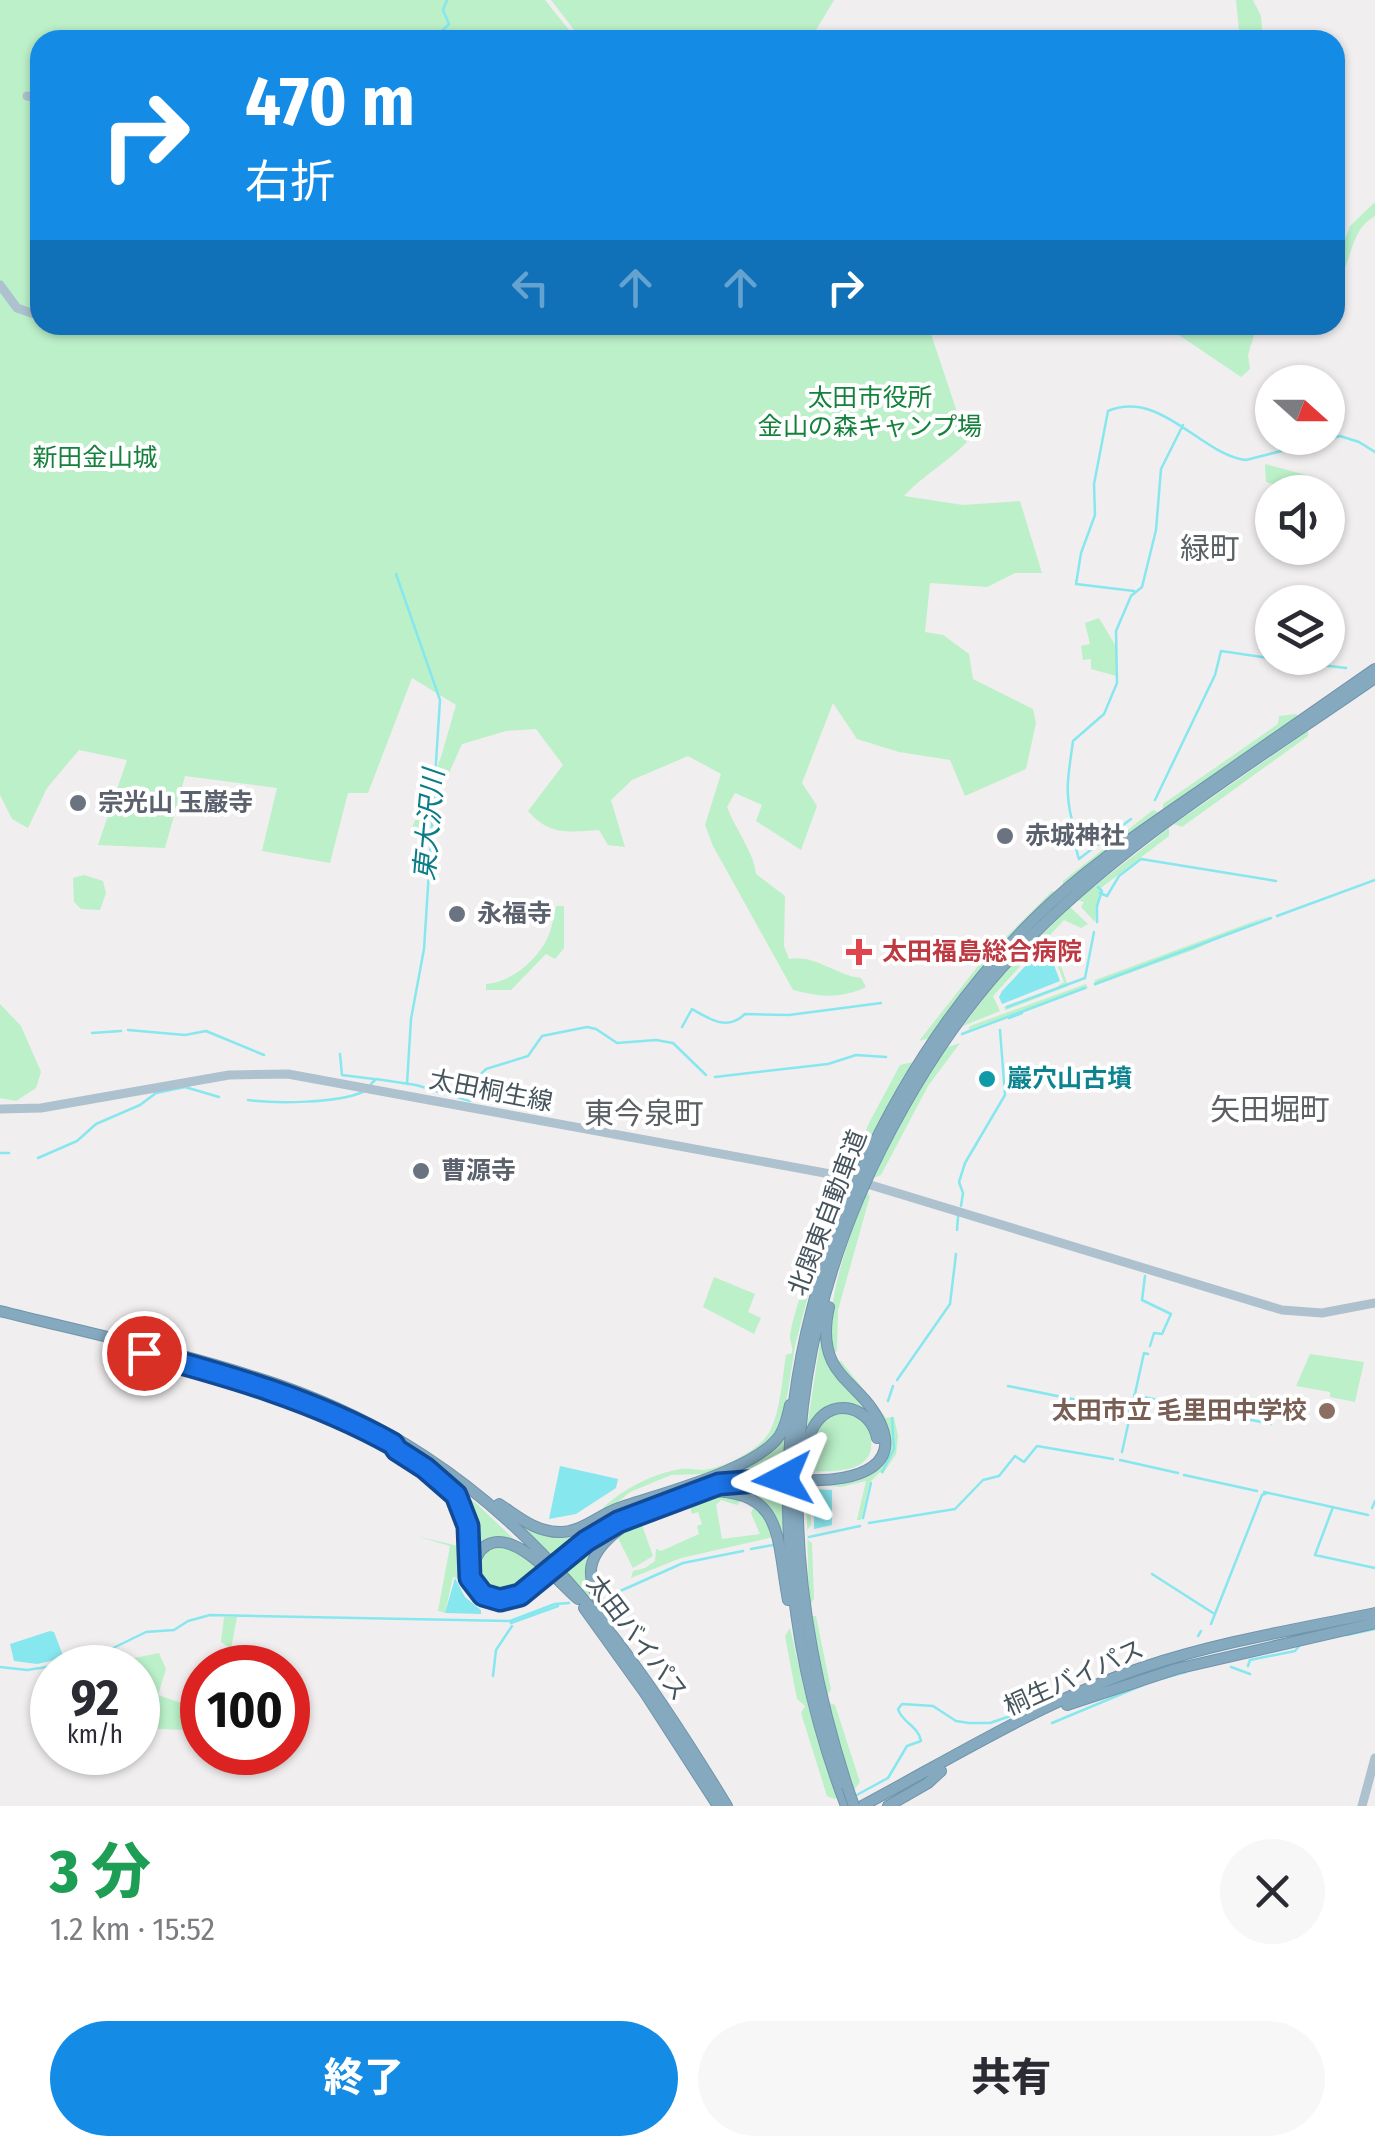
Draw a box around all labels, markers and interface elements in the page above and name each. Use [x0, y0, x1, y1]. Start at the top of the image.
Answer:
text: 470 m [245, 60, 415, 144]
icon: right [80, 70, 210, 200]
text: 右折 [245, 155, 335, 209]
icon: left [503, 260, 558, 315]
icon: ahead [608, 260, 663, 315]
icon: ahead [713, 260, 768, 315]
icon: right [818, 260, 873, 315]
north arrow [1255, 365, 1345, 455]
map controls [1255, 365, 1345, 675]
park label: 太田市役所 金山の森キャンプ場 [758, 383, 982, 442]
park label: 新田金山城 [32, 443, 158, 473]
button: sound [1255, 475, 1345, 565]
district label: 緑町 [1180, 531, 1240, 567]
button: layers [1255, 585, 1345, 675]
water label: 東大沢川 [408, 765, 451, 882]
place label: 宗光山 玉巌寺 [98, 788, 253, 818]
marker: 宗光山 玉巌寺 [67, 792, 89, 814]
place label: 赤城神社 [1025, 821, 1125, 851]
marker: 赤城神社 [994, 825, 1016, 847]
place label: 永福寺 [477, 899, 552, 929]
marker: 永福寺 [446, 903, 468, 925]
place label: 太田福島総合病院 [882, 937, 1082, 967]
marker: 太田福島総合病院 [846, 939, 872, 965]
street label: 太田桐生線 [427, 1064, 555, 1118]
place label: 巖穴山古墳 [1007, 1064, 1132, 1094]
marker: 巖穴山古墳 [976, 1068, 998, 1090]
district label: 矢田堀町 [1210, 1092, 1330, 1128]
district label: 東今泉町 [584, 1096, 704, 1132]
street label: 北関東自動車道 [783, 1126, 873, 1300]
place label: 曹源寺 [441, 1156, 516, 1186]
marker: 曹源寺 [410, 1160, 432, 1182]
pin [102, 1311, 187, 1396]
icon: arrive [117, 1326, 172, 1381]
place label: 太田市立 毛里田中学校 [1052, 1396, 1307, 1426]
marker: 太田市立 毛里田中学校 [1316, 1400, 1338, 1422]
position arrow [731, 1427, 835, 1531]
street label: 太田バイパス [580, 1569, 694, 1707]
street label: 桐生バイパス [1000, 1634, 1148, 1722]
speed limit sign: 100 [180, 1645, 310, 1775]
text: 92 [71, 1668, 119, 1728]
text: km/h [67, 1720, 123, 1750]
text: 3 分 [50, 1836, 151, 1908]
button: close [1220, 1839, 1325, 1944]
text: 1.2 km · 15:52 [50, 1910, 215, 1948]
button: 終了 [50, 2021, 678, 2136]
button: 共有 [698, 2021, 1325, 2136]

